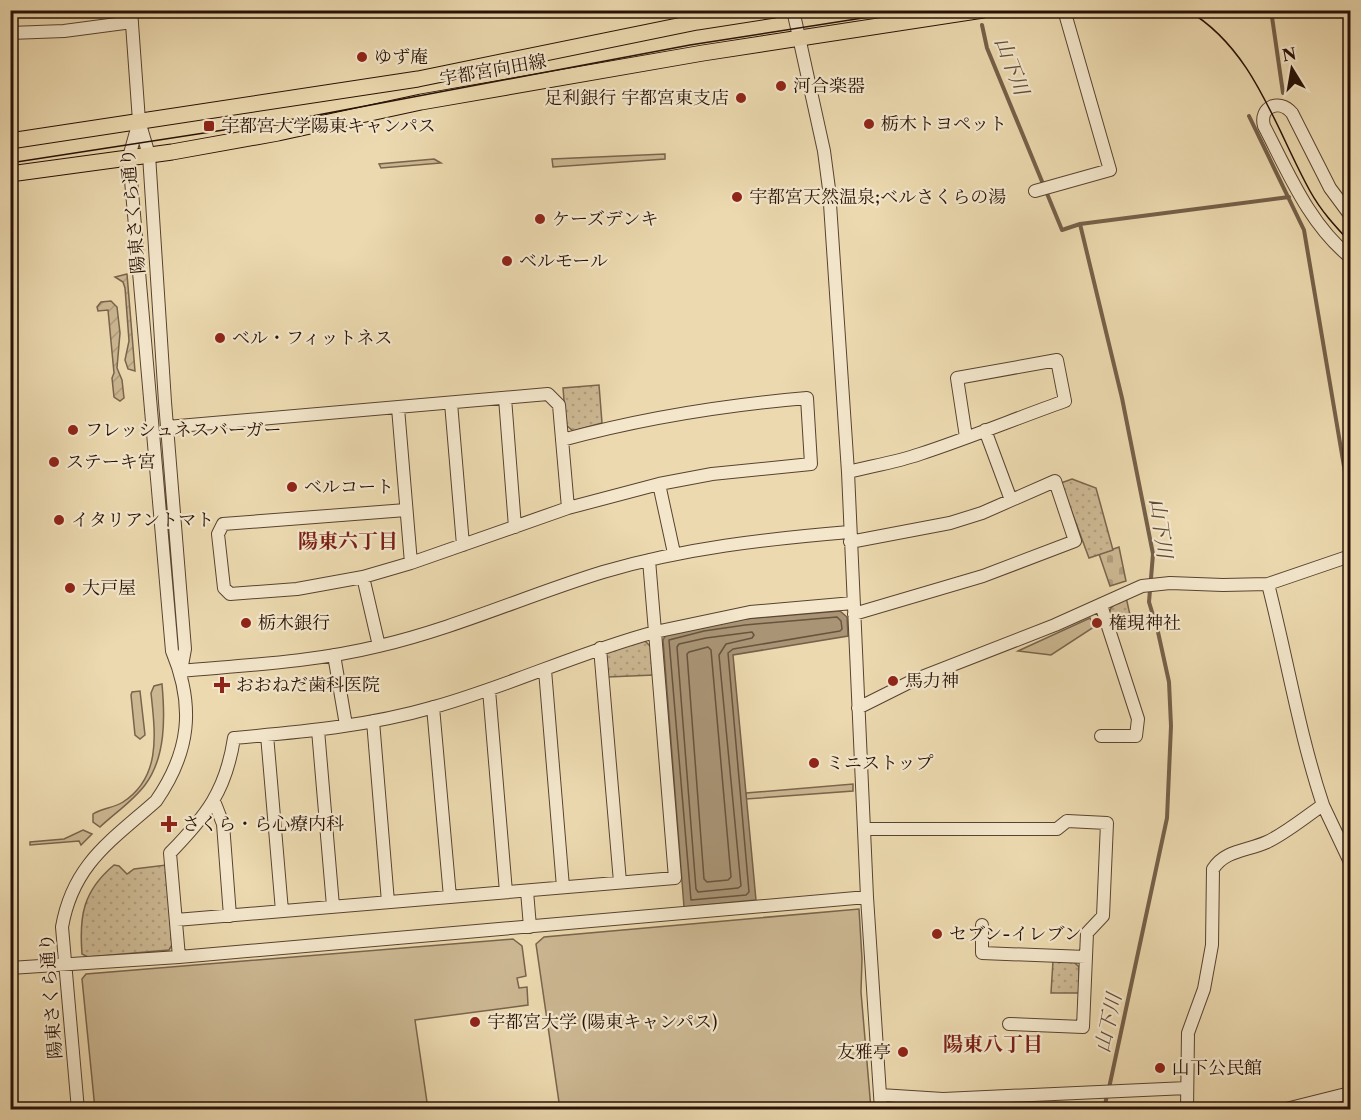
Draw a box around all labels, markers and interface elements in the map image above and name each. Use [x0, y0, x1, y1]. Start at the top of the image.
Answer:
water label: 山下川 [990, 34, 1035, 100]
north arrow [1262, 39, 1322, 99]
text: N [1280, 43, 1298, 65]
place label: ゆず庵 [374, 46, 428, 68]
marker: ゆず庵 [355, 50, 369, 64]
street label: 宇都宮向田線 [438, 50, 548, 90]
place label: 河合楽器 [793, 75, 865, 97]
marker: 河合楽器 [774, 79, 788, 93]
place label: 足利銀行 宇都宮東支店 [544, 87, 729, 109]
marker: 足利銀行 宇都宮東支店 [734, 91, 748, 105]
place label: 栃木トヨペット [881, 113, 1007, 135]
place label: 宇都宮大学陽東キャンパス [221, 115, 436, 137]
marker: 栃木トヨペット [862, 117, 876, 131]
marker: 宇都宮大学陽東キャンパス [202, 119, 216, 133]
street label: 陽東さくら通り [117, 147, 149, 275]
place label: 宇都宮天然温泉;ベルさくらの湯 [749, 186, 1006, 208]
marker: 宇都宮天然温泉;ベルさくらの湯 [730, 190, 744, 204]
place label: ケーズデンキ [552, 208, 658, 230]
marker: ケーズデンキ [533, 212, 547, 226]
place label: ベルモール [519, 250, 608, 272]
marker: ベルモール [500, 254, 514, 268]
place label: ベル・フィットネス [232, 327, 392, 349]
marker: ベル・フィットネス [213, 331, 227, 345]
place label: フレッシュネスバーガー [85, 419, 281, 441]
marker: フレッシュネスバーガー [66, 423, 80, 437]
place label: ステーキ宮 [66, 451, 156, 473]
marker: ステーキ宮 [47, 455, 61, 469]
place label: ベルコート [304, 476, 394, 498]
marker: ベルコート [285, 480, 299, 494]
water label: 山下川 [1145, 497, 1177, 561]
place label: イタリアントマト [71, 509, 214, 531]
marker: イタリアントマト [52, 513, 66, 527]
district label: 陽東六丁目 [298, 529, 398, 553]
place label: 大戸屋 [82, 577, 136, 599]
marker: 大戸屋 [63, 581, 77, 595]
place label: 栃木銀行 [258, 612, 330, 634]
place label: 権現神社 [1109, 612, 1181, 634]
marker: 栃木銀行 [239, 616, 253, 630]
marker: 権現神社 [1090, 616, 1104, 630]
place label: 馬力神 [905, 670, 959, 692]
place label: おおねだ歯科医院 [236, 674, 380, 696]
marker: 馬力神 [886, 674, 900, 688]
marker: おおねだ歯科医院 [213, 676, 231, 694]
place label: ミニストップ [826, 752, 933, 774]
marker: ミニストップ [807, 756, 821, 770]
place label: さくら・ら心療内科 [182, 813, 344, 835]
marker: さくら・ら心療内科 [160, 815, 178, 833]
place label: セブン-イレブン [949, 923, 1082, 945]
marker: セブン-イレブン [930, 927, 944, 941]
street label: 陽東さくら通り [36, 932, 66, 1060]
water label: 山下川 [1090, 989, 1126, 1055]
place label: 宇都宮大学 (陽東キャンパス) [487, 1011, 717, 1033]
marker: 宇都宮大学 (陽東キャンパス) [468, 1015, 482, 1029]
district label: 陽東八丁目 [943, 1032, 1043, 1056]
place label: 友雅亭 [837, 1041, 891, 1063]
marker: 友雅亭 [896, 1045, 910, 1059]
place label: 山下公民館 [1172, 1057, 1262, 1079]
marker: 山下公民館 [1153, 1061, 1167, 1075]

